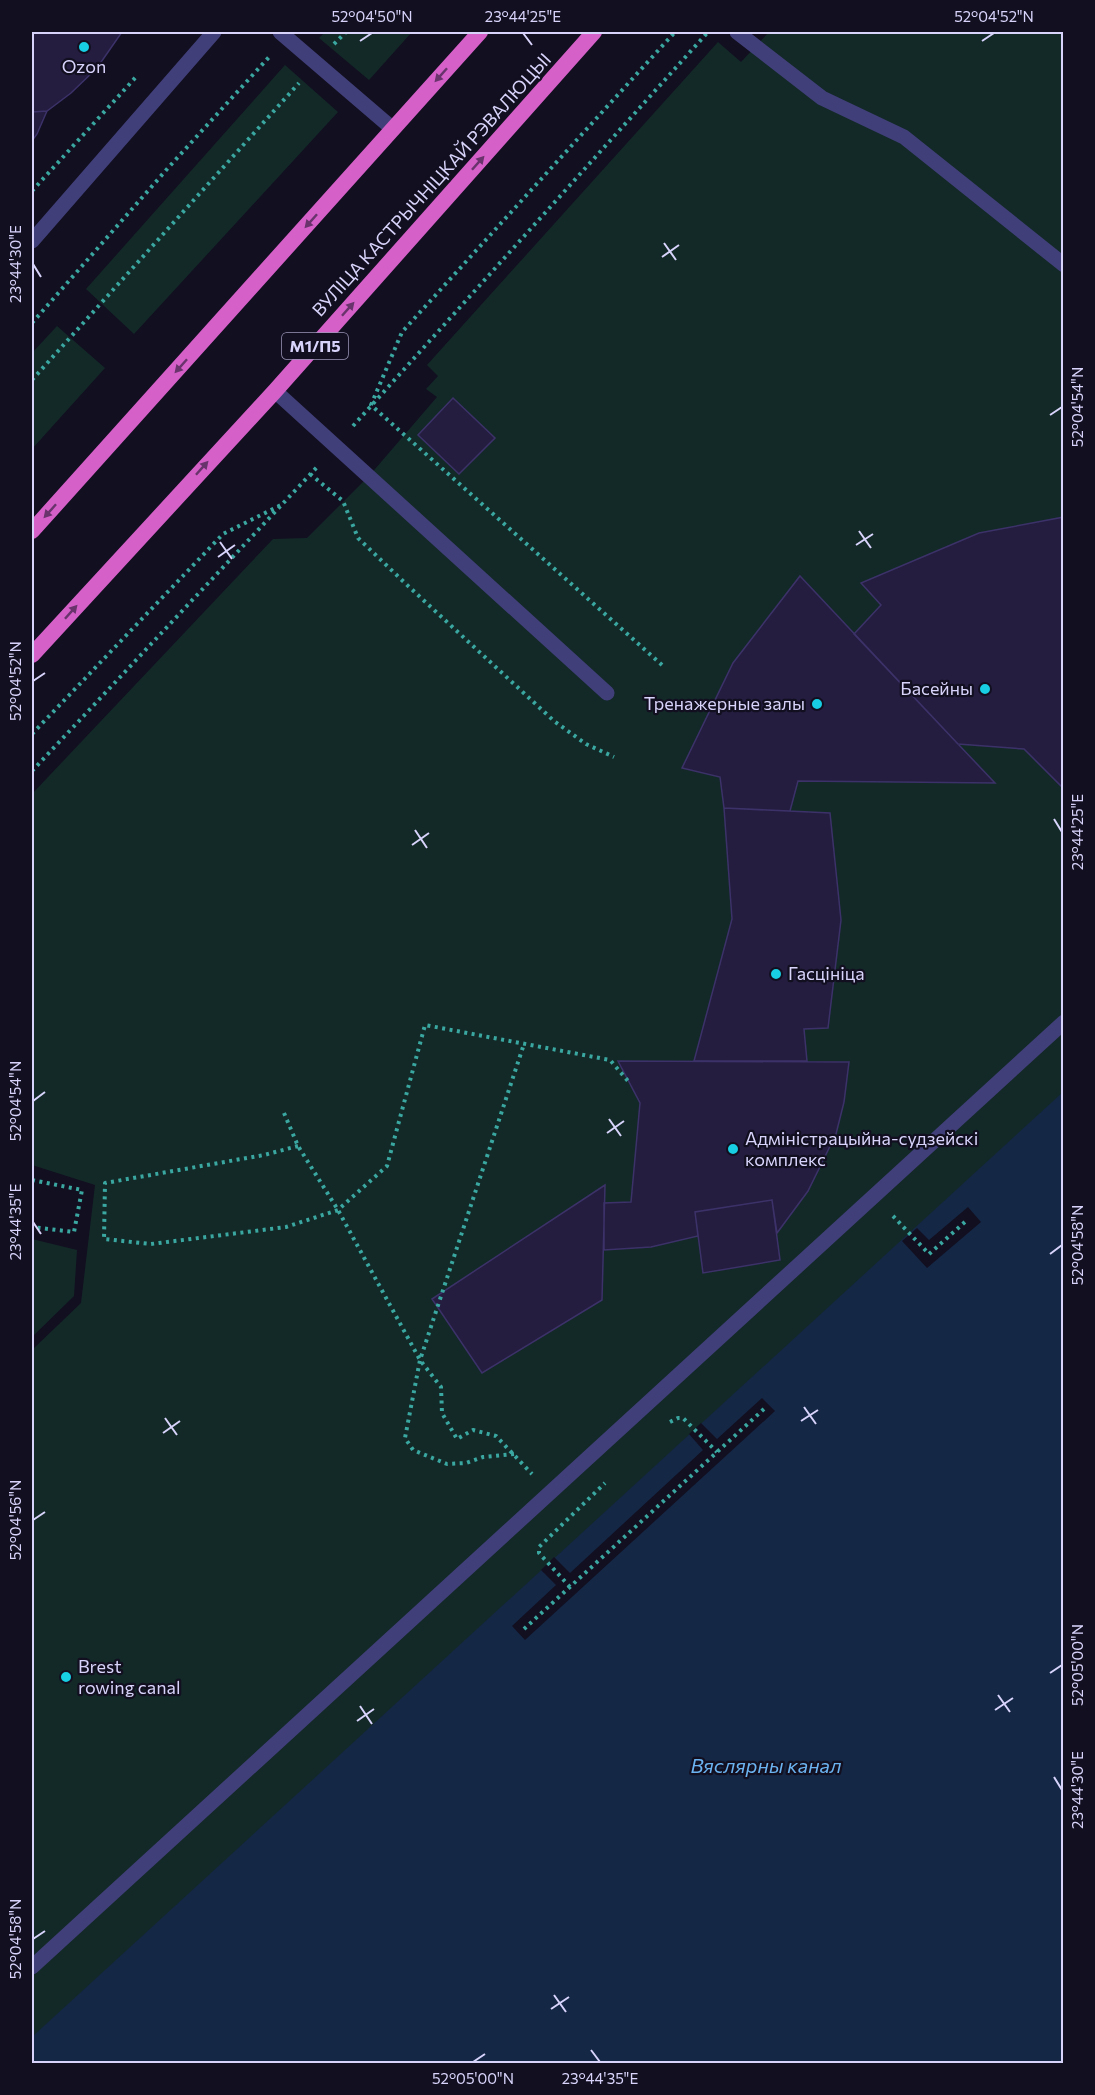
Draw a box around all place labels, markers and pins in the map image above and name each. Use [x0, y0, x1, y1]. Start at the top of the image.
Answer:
marker: Ozon [77, 40, 91, 54]
place label: Ozon [62, 55, 106, 77]
place label: Басейны [900, 677, 973, 699]
marker: Басейны [978, 682, 992, 696]
place label: Тренажерные залы [644, 692, 805, 714]
marker: Тренажерные залы [810, 697, 824, 711]
place label: Гасцініца [788, 962, 865, 984]
marker: Гасцініца [769, 967, 783, 981]
place label: Адміністрацыйна-судзейскі комплекс [745, 1127, 978, 1170]
marker: Адміністрацыйна-судзейскі комплекс [726, 1142, 740, 1156]
place label: Brest rowing canal [78, 1655, 180, 1698]
marker: Brest rowing canal [59, 1670, 73, 1684]

